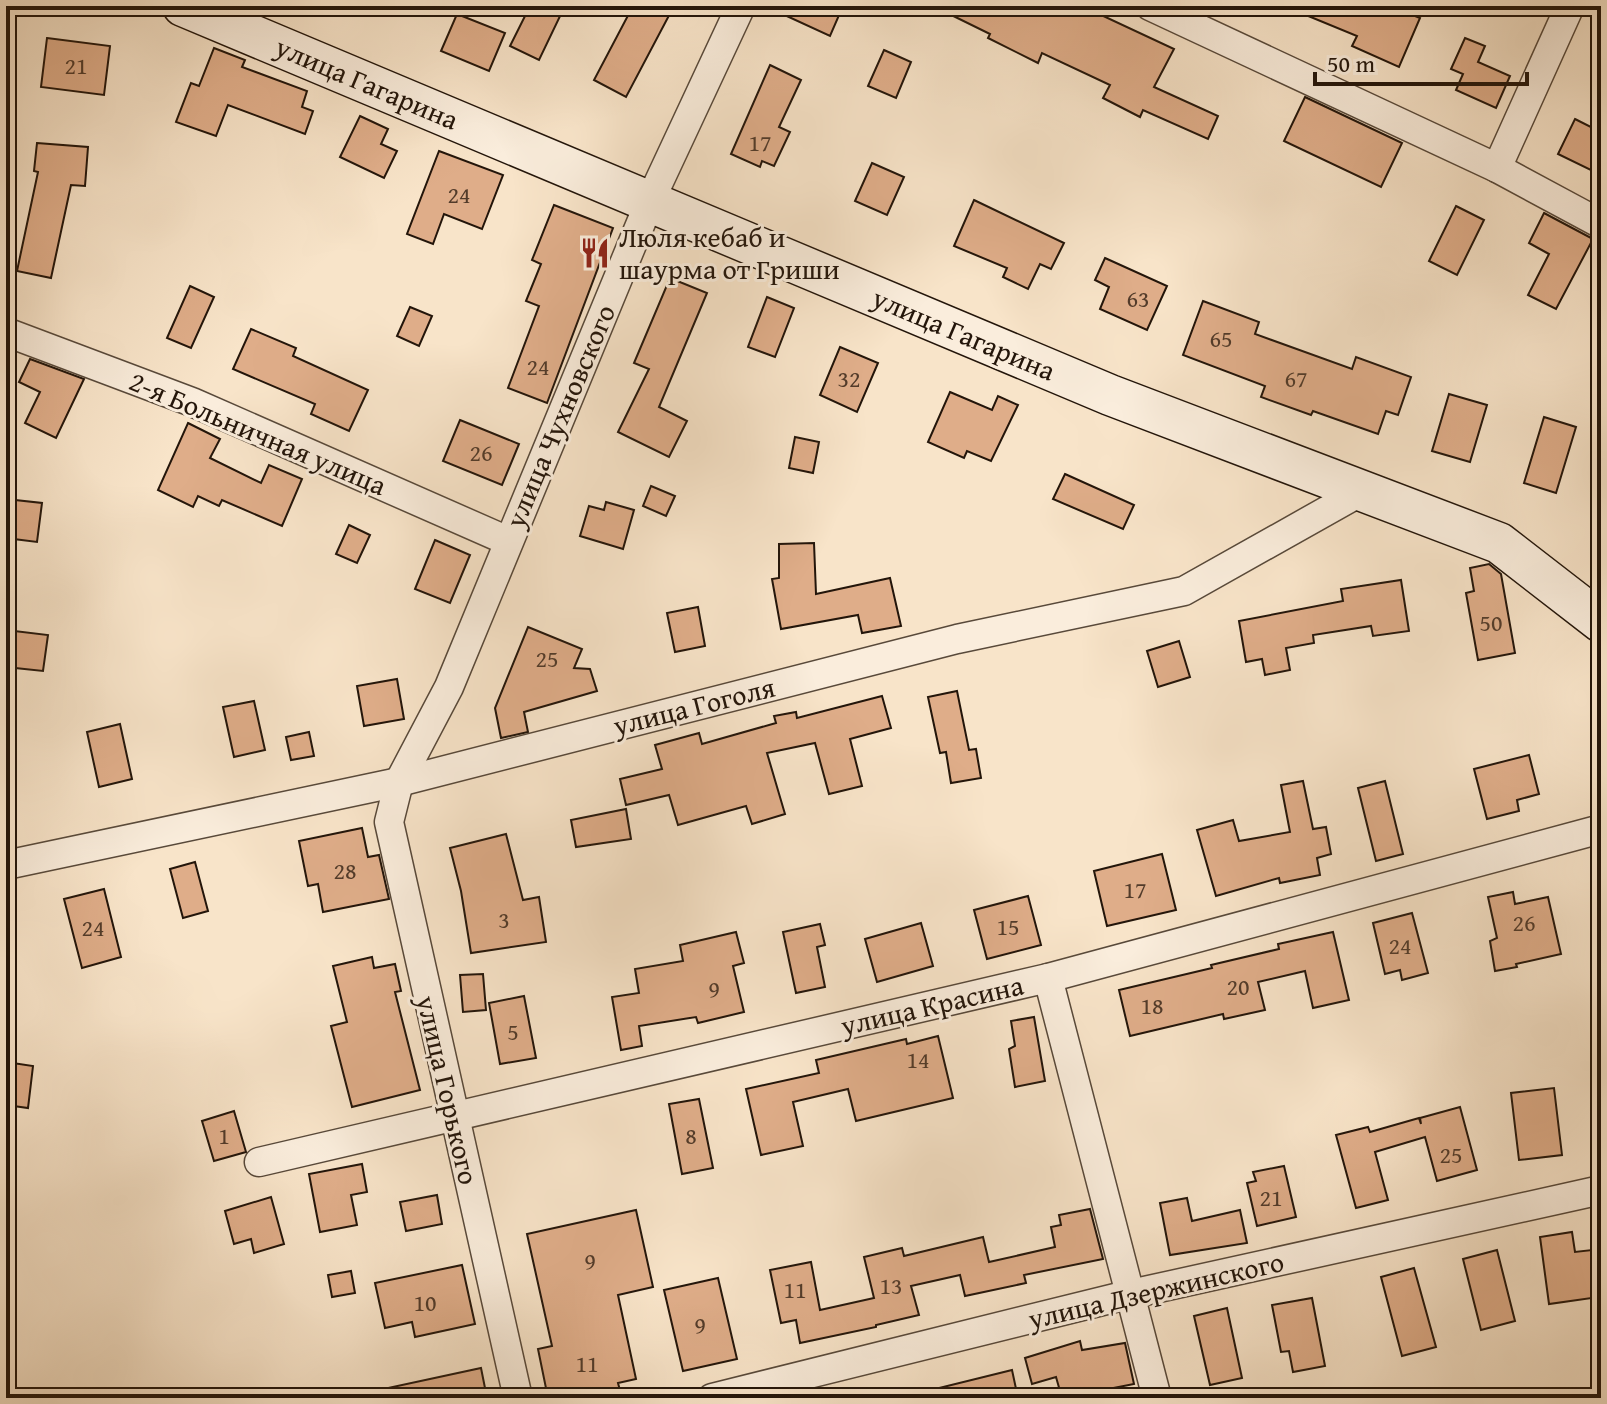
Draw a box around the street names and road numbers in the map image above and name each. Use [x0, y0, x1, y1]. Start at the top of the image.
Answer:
street label: улица Гагарина [268, 25, 466, 140]
street label: улица Гагарина [865, 276, 1063, 391]
street label: улица Чухновского [494, 298, 625, 535]
street label: 2-я Больничная улица [123, 360, 394, 506]
street label: улица Гоголя [608, 666, 779, 746]
street label: улица Красина [836, 963, 1028, 1046]
street label: улица Горького [407, 990, 490, 1189]
street label: улица Дзержинского [1023, 1240, 1288, 1339]

